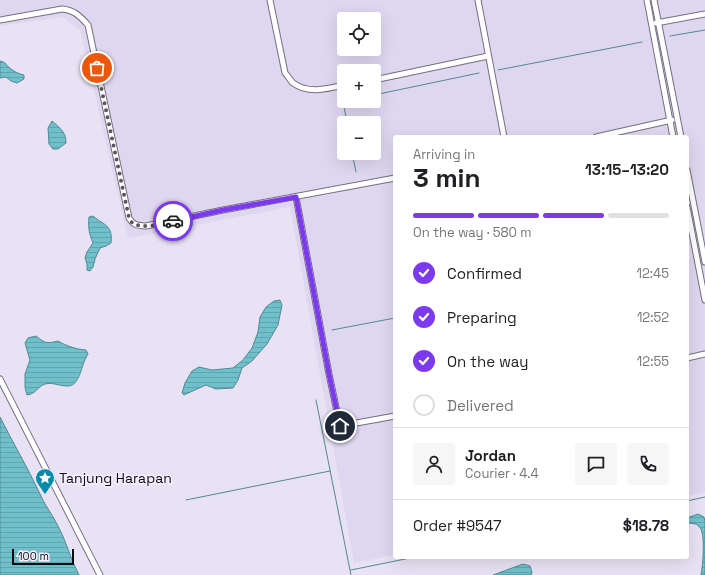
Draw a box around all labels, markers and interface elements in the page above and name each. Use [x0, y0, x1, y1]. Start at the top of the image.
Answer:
map controls [337, 12, 381, 160]
button: locate [337, 12, 381, 56]
pin [80, 51, 114, 85]
icon: bag [86, 57, 108, 79]
button: + [337, 64, 381, 108]
button: − [337, 116, 381, 160]
text: Arriving in [413, 146, 475, 163]
text: 13:15–13:20 [585, 160, 669, 179]
text: 3 min [413, 161, 481, 195]
courier [153, 201, 193, 241]
icon: car [162, 210, 184, 232]
text: On the way · 580 m [413, 224, 531, 241]
icon: check [413, 262, 435, 284]
text: Confirmed [447, 264, 522, 283]
text: 12:45 [637, 265, 669, 282]
icon: check [413, 306, 435, 328]
text: Preparing [447, 308, 517, 327]
text: 12:52 [637, 309, 669, 326]
icon: check [413, 350, 435, 372]
text: On the way [447, 352, 528, 371]
text: 12:55 [637, 353, 669, 370]
text: Delivered [447, 396, 514, 415]
pin [323, 409, 357, 443]
icon: home [329, 415, 351, 437]
button: person [413, 443, 455, 485]
button: chat [575, 443, 617, 485]
button: phone [627, 443, 669, 485]
text: Jordan [465, 446, 516, 465]
text: Courier · 4.4 [465, 465, 539, 482]
place icon: Tanjung Harapan [34, 467, 56, 495]
place label: Tanjung Harapan [59, 469, 172, 487]
text: Order #9547 [413, 516, 501, 535]
text: $18.78 [623, 516, 669, 535]
scale bar [12, 547, 74, 566]
text: 100 m [18, 549, 49, 563]

